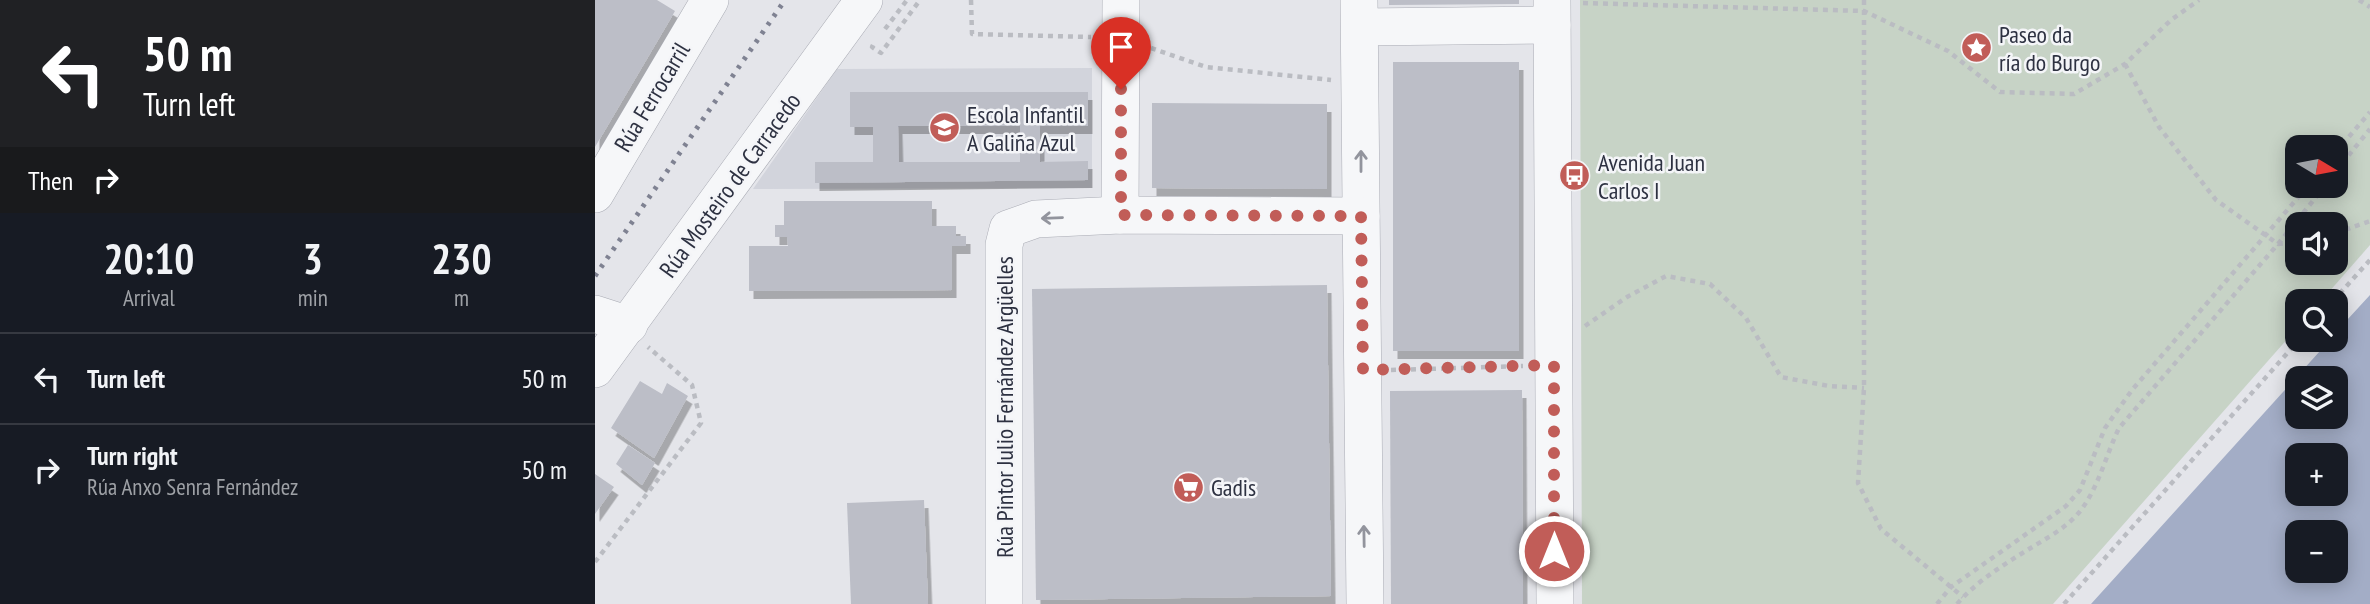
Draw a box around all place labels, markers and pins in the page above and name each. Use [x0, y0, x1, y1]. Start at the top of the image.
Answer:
pin [1091, 17, 1151, 89]
place label: Paseo da ría do Burgo [1999, 19, 2100, 78]
place icon: Paseo da ría do Burgo [1959, 31, 1993, 65]
place label: Escola Infantil A Galiña Azul [967, 99, 1084, 158]
school or university icon: Escola Infantil A Galiña Azul [927, 111, 961, 145]
place label: Avenida Juan Carlos I [1598, 147, 1705, 206]
bus stop icon: Avenida Juan Carlos I [1558, 159, 1592, 193]
supermarket icon: Gadis [1171, 470, 1205, 504]
place label: Gadis [1211, 472, 1256, 503]

